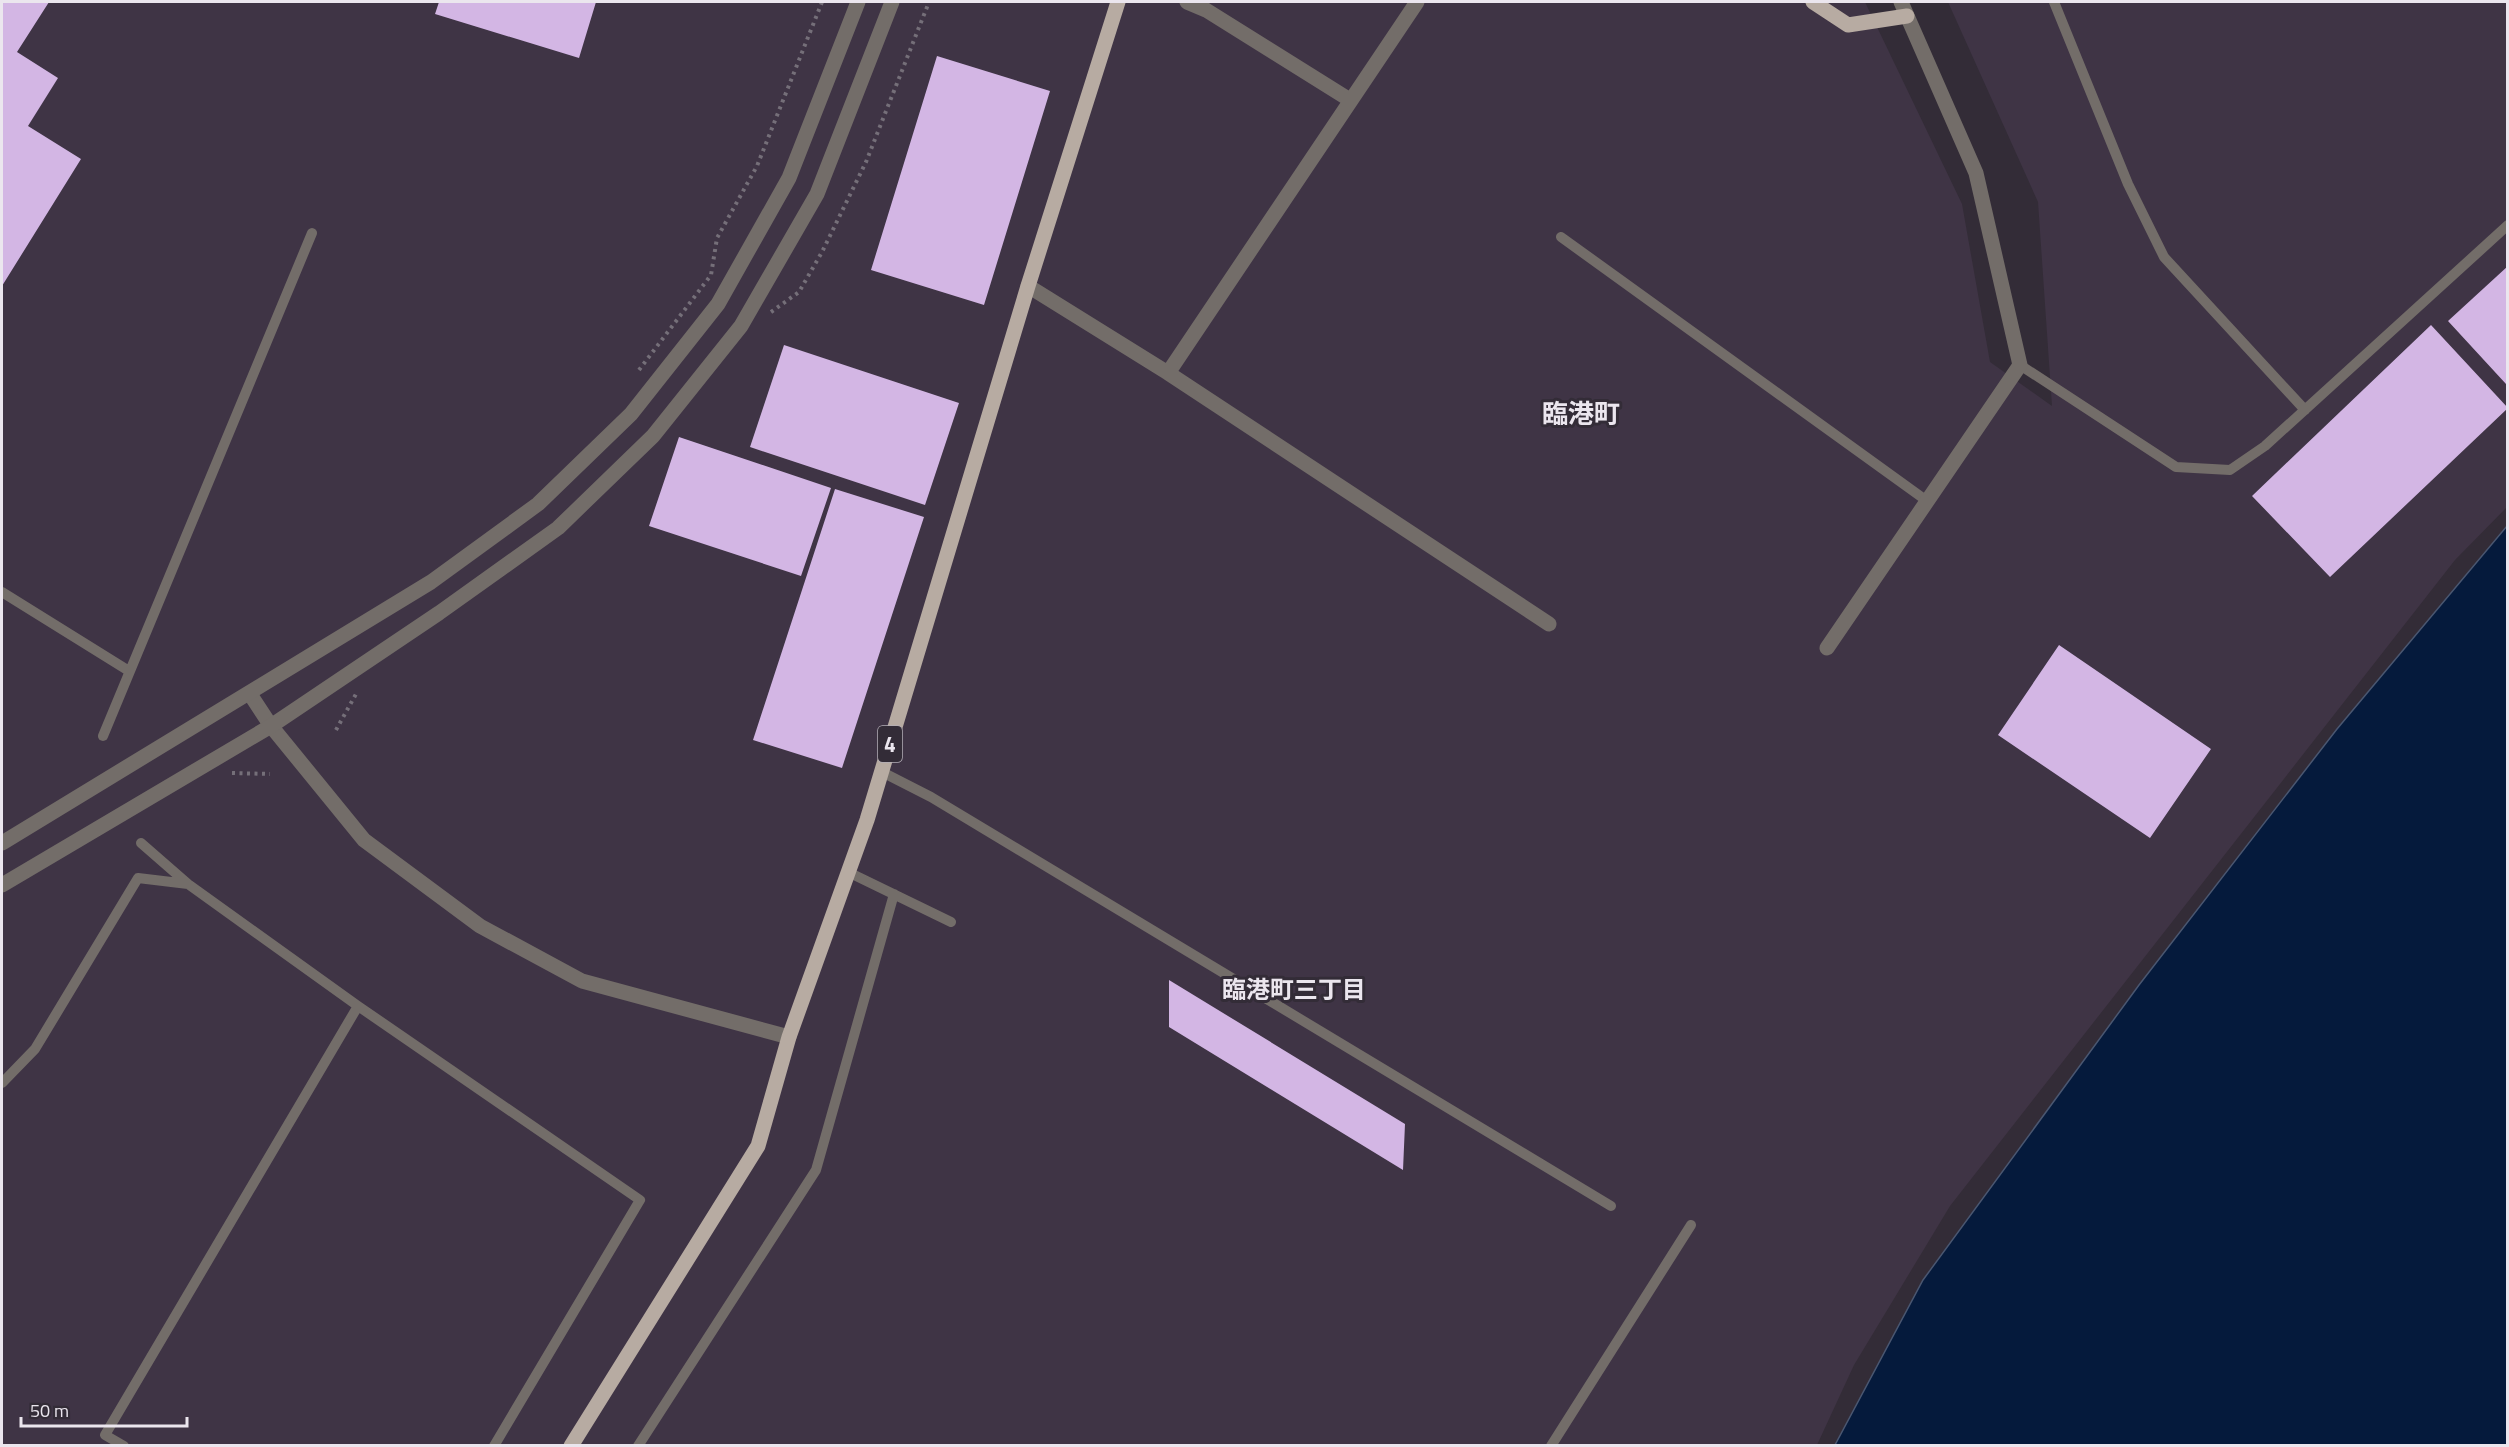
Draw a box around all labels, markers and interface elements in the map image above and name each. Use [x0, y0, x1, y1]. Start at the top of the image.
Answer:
district label: 臨港町 [1542, 394, 1620, 433]
road number: 4 [878, 726, 902, 762]
district label: 臨港町三丁目 [1222, 971, 1366, 1007]
scale bar [21, 1390, 188, 1428]
text: 50 m [30, 1397, 69, 1424]

